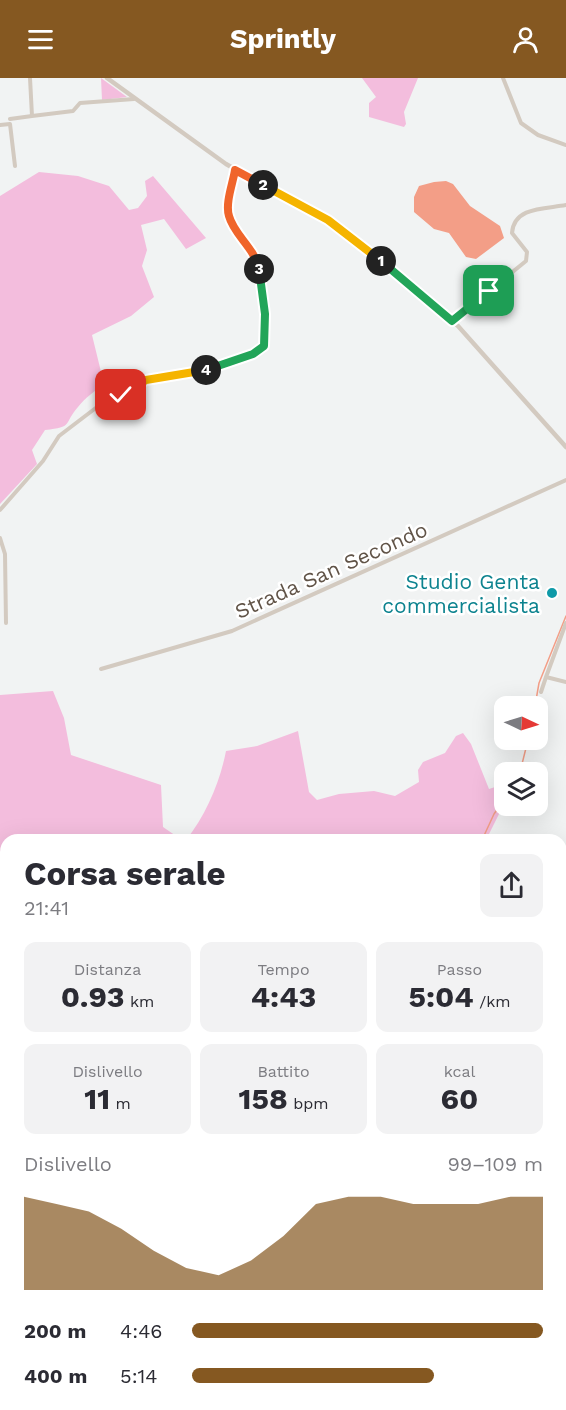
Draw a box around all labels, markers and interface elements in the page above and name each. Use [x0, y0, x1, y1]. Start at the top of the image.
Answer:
icon: menu [24, 23, 57, 56]
text: Sprintly [230, 23, 336, 55]
icon: person [509, 23, 542, 56]
pin: 2 [248, 170, 278, 200]
text: 2 [258, 175, 268, 194]
pin: 1 [366, 246, 396, 276]
text: 1 [378, 251, 384, 270]
pin: 3 [244, 254, 274, 284]
text: 3 [254, 259, 264, 278]
pin [463, 265, 514, 316]
icon: arrive [472, 274, 505, 307]
pin: 4 [191, 355, 221, 385]
text: 4 [201, 360, 211, 379]
pin [95, 369, 146, 420]
icon: check [104, 378, 137, 411]
street label: Strada San Secondo [231, 516, 431, 624]
place label: Studio Genta commercialista [382, 569, 540, 618]
marker: Studio Genta commercialista [545, 586, 559, 600]
north arrow [494, 696, 548, 750]
map controls [494, 696, 548, 816]
button: layers [494, 762, 548, 816]
text: Corsa serale [24, 854, 226, 893]
button: share [480, 854, 543, 917]
text: 21:41 [24, 896, 69, 920]
text: Distanza [74, 960, 141, 979]
text: Tempo [257, 960, 310, 979]
text: Passo [437, 960, 482, 979]
text: 0.93 [61, 979, 124, 1014]
text: 4:43 [251, 979, 316, 1014]
text: 5:04 [408, 979, 474, 1014]
text: km [124, 992, 154, 1011]
text: /km [474, 992, 511, 1011]
text: Dislivello [72, 1062, 143, 1081]
text: Battito [257, 1062, 310, 1081]
text: kcal [444, 1062, 475, 1081]
text: 11 [84, 1081, 110, 1116]
text: 158 [238, 1081, 288, 1116]
text: 60 [441, 1081, 478, 1116]
text: m [110, 1094, 131, 1113]
text: bpm [288, 1094, 329, 1113]
text: Dislivello [24, 1152, 112, 1176]
text: 99–109 m [447, 1152, 543, 1176]
text: 200 m [24, 1319, 86, 1343]
text: 4:46 [120, 1319, 163, 1343]
text: 400 m [24, 1364, 87, 1388]
text: 5:14 [120, 1364, 158, 1388]

